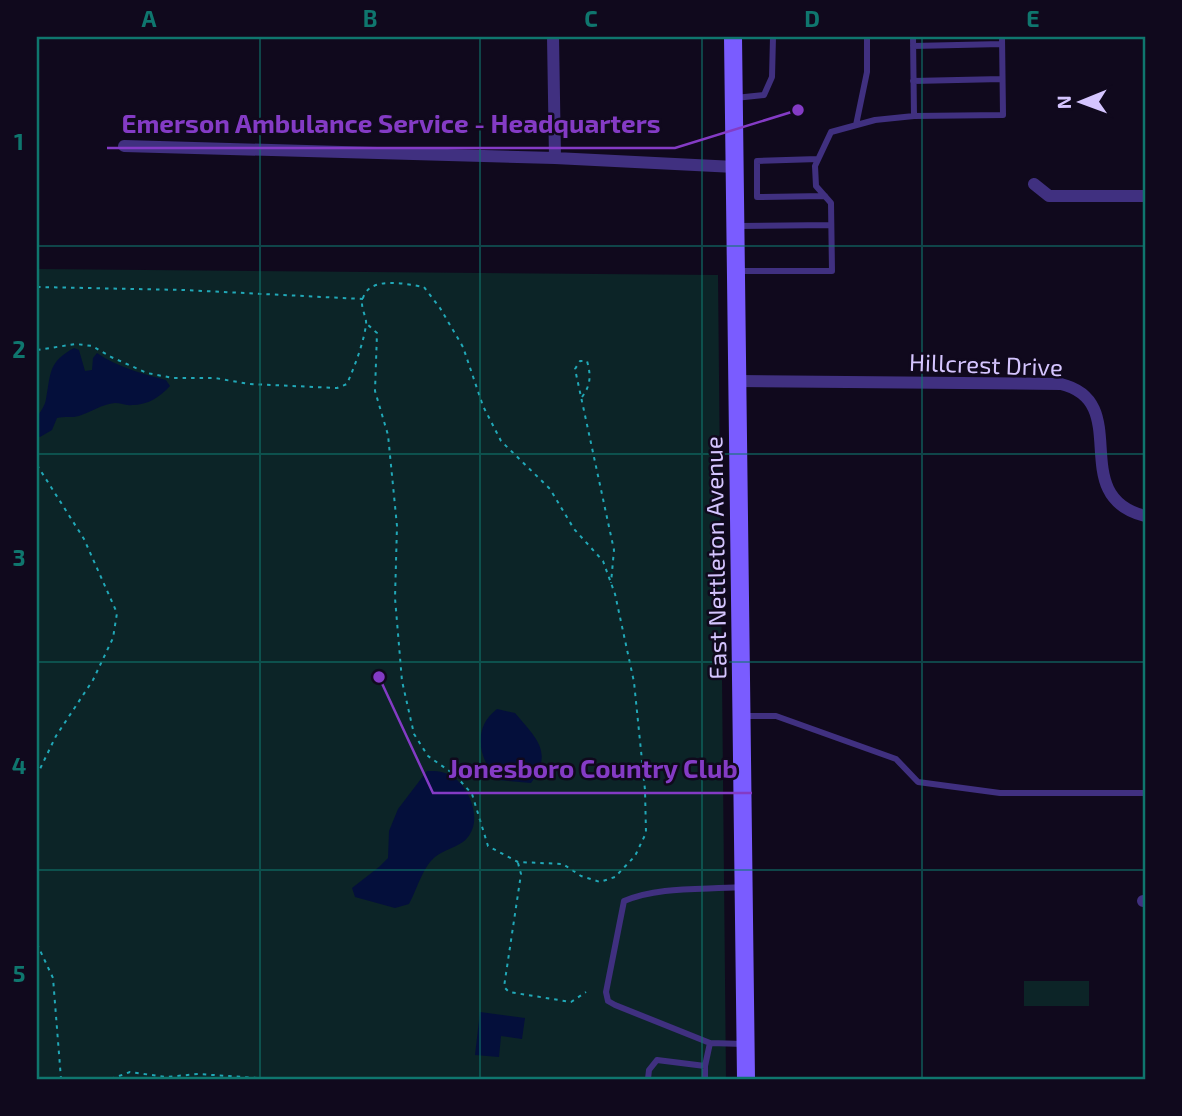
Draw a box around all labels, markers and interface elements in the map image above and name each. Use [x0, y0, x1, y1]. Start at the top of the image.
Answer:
text: A [141, 4, 157, 32]
text: B [363, 4, 377, 32]
text: C [584, 4, 598, 32]
text: D [804, 4, 820, 32]
text: E [1026, 4, 1040, 32]
north arrow [1046, 66, 1116, 136]
text: N [1052, 95, 1075, 109]
callout: Emerson Ambulance Service - Headquarters [107, 101, 675, 148]
text: Emerson Ambulance Service - Headquarters [121, 107, 661, 138]
text: 1 [14, 127, 24, 155]
text: 2 [12, 335, 26, 363]
street label: Hillcrest Drive [909, 347, 1063, 381]
street label: East Nettleton Avenue [698, 436, 732, 680]
text: 3 [12, 543, 26, 571]
callout: Jonesboro Country Club [433, 746, 752, 793]
text: 4 [12, 751, 26, 779]
text: Jonesboro Country Club [448, 752, 738, 784]
text: 5 [13, 959, 25, 987]

